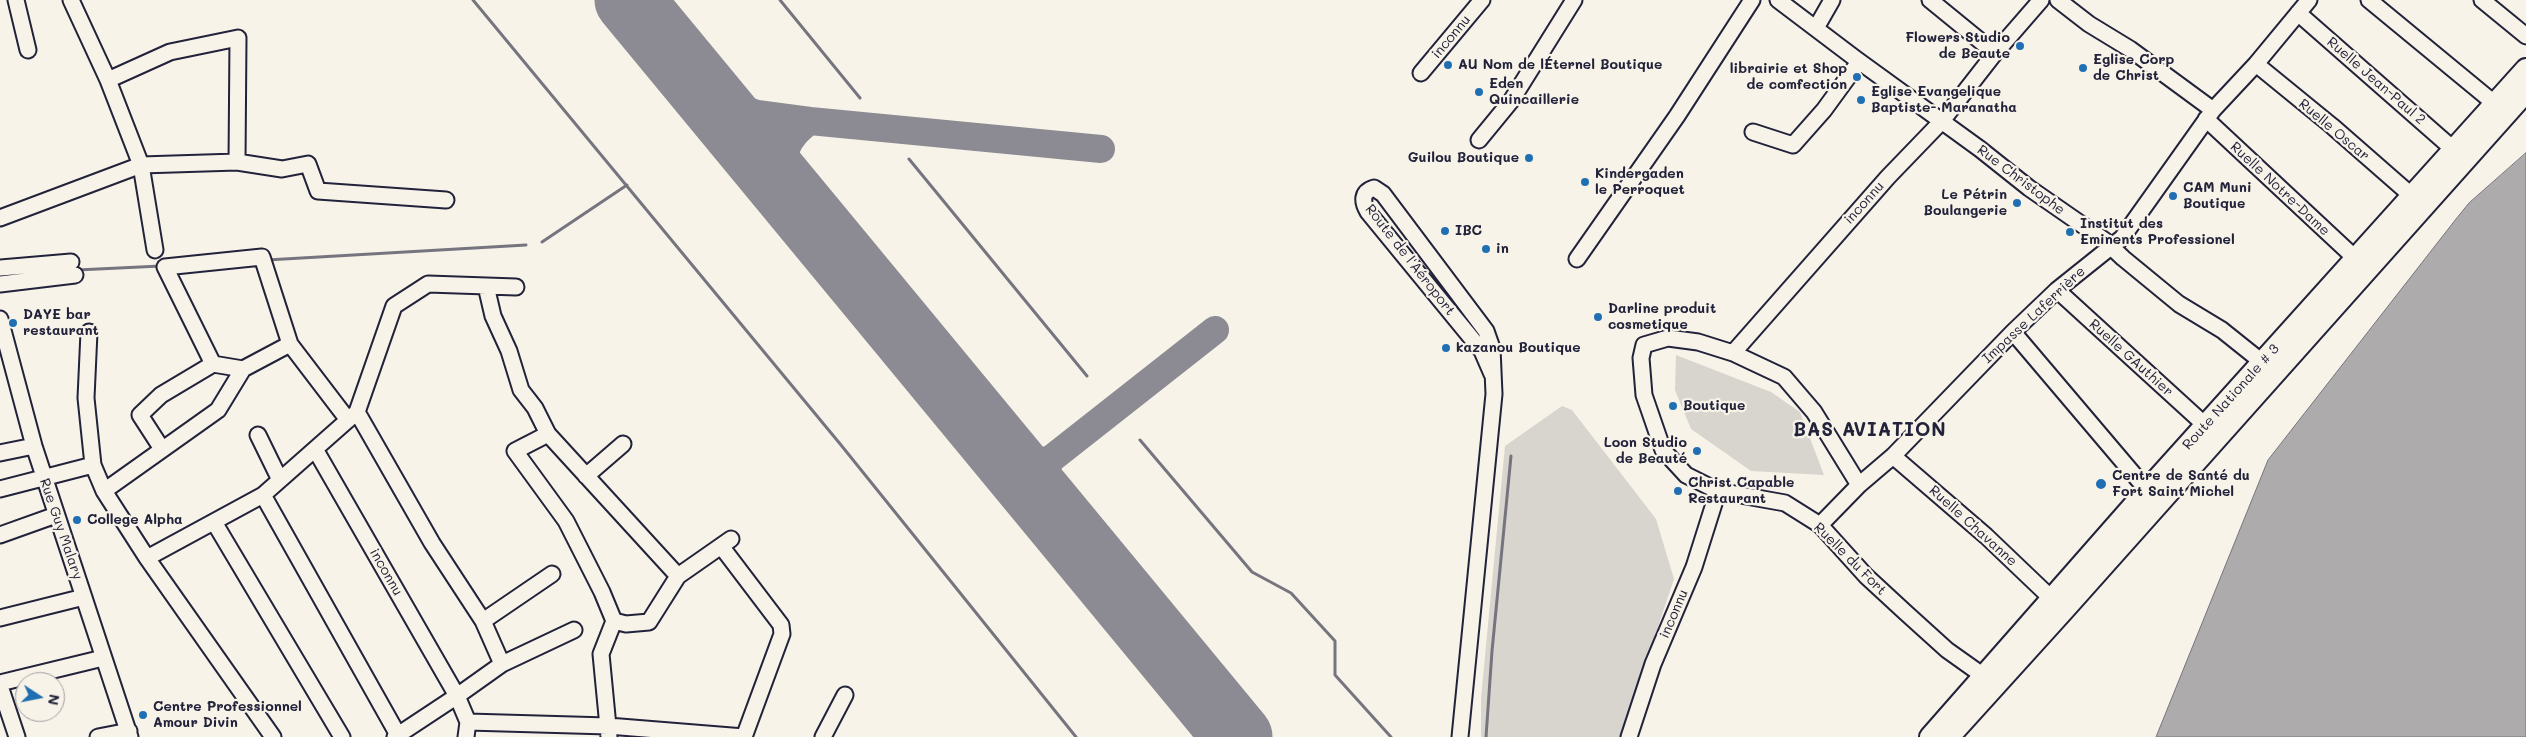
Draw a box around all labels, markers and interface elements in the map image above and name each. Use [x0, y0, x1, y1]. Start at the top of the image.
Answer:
street label: inconnu [1428, 12, 1474, 62]
place label: Flowers Studio de Beaute [1905, 30, 2010, 62]
street label: Ruelle Jean-Paul 2 [2323, 34, 2429, 128]
marker: Flowers Studio de Beaute [2014, 40, 2026, 52]
place label: Eglise Corp de Christ [2093, 52, 2174, 84]
place label: AU Nom de lÉternel Boutique [1458, 57, 1662, 73]
marker: AU Nom de lÉternel Boutique [1442, 59, 1454, 71]
place label: librairie et Shop de comfection [1730, 61, 1847, 94]
marker: Eglise Corp de Christ [2077, 62, 2089, 74]
marker: librairie et Shop de comfection [1851, 71, 1863, 83]
place label: Eden Quincaillerie [1489, 76, 1579, 108]
place label: Eglise Evangelique Baptiste- Maranatha [1871, 84, 2017, 116]
marker: Eden Quincaillerie [1473, 86, 1485, 98]
marker: Eglise Evangelique Baptiste- Maranatha [1855, 94, 1867, 106]
street label: Ruelle Oscar [2295, 95, 2373, 165]
street label: Ruelle Notre-Dame [2227, 139, 2333, 239]
street label: Rue Christophe [1974, 142, 2068, 218]
place label: Guilou Boutique [1408, 150, 1519, 166]
marker: Guilou Boutique [1523, 152, 1535, 164]
place label: Kindergaden le Perroquet [1595, 166, 1685, 198]
marker: Kindergaden le Perroquet [1579, 176, 1591, 188]
street label: inconnu [1840, 178, 1888, 228]
place label: CAM Muni Boutique [2183, 180, 2252, 212]
place label: Le Pétrin Boulangerie [1924, 187, 2007, 220]
marker: CAM Muni Boutique [2167, 190, 2179, 202]
marker: Le Pétrin Boulangerie [2011, 197, 2023, 209]
street label: Route de l'Aéroport [1361, 201, 1459, 319]
place label: Institut des Eminents Professionel [2080, 216, 2235, 248]
place label: IBC [1455, 223, 1482, 239]
marker: IBC [1439, 225, 1451, 237]
marker: Institut des Eminents Professionel [2064, 226, 2076, 238]
place label: in [1496, 241, 1509, 257]
marker: in [1480, 243, 1492, 255]
street label: Impasse Laferrière [1979, 263, 2089, 367]
place label: Darline produit cosmetique [1608, 301, 1716, 334]
place label: DAYE bar restaurant [23, 307, 99, 340]
marker: Darline produit cosmetique [1592, 311, 1604, 323]
street label: Ruelle GAuthier [2086, 316, 2176, 400]
marker: DAYE bar restaurant [7, 317, 19, 329]
place label: kazanou Boutique [1456, 340, 1581, 356]
street label: Route Nationale # 3 [2179, 341, 2283, 453]
marker: kazanou Boutique [1440, 342, 1452, 354]
place label: Boutique [1683, 398, 1745, 414]
marker: Boutique [1667, 400, 1679, 412]
district label: BAS AVIATION [1792, 419, 1948, 441]
place label: Loon Studio de Beauté [1604, 435, 1687, 468]
marker: Loon Studio de Beauté [1691, 445, 1703, 457]
place label: Centre de Santé du Fort Saint Michel [2112, 468, 2250, 501]
place label: Christ Capable Restaurant [1688, 475, 1794, 508]
street label: Rue Guy Malary [36, 476, 86, 582]
marker: Centre de Santé du Fort Saint Michel [2094, 477, 2108, 491]
street label: Ruelle Chavanne [1926, 482, 2020, 570]
marker: Christ Capable Restaurant [1672, 485, 1684, 497]
place label: College Alpha [87, 512, 183, 528]
marker: College Alpha [71, 514, 83, 526]
street label: Ruelle du Fort [1810, 519, 1890, 599]
street label: inconnu [366, 545, 406, 599]
street label: inconnu [1656, 587, 1692, 641]
north arrow [15, 672, 65, 722]
text: N [44, 693, 65, 707]
place label: Centre Professionnel Amour Divin [153, 699, 302, 732]
marker: Centre Professionnel Amour Divin [137, 709, 149, 721]

